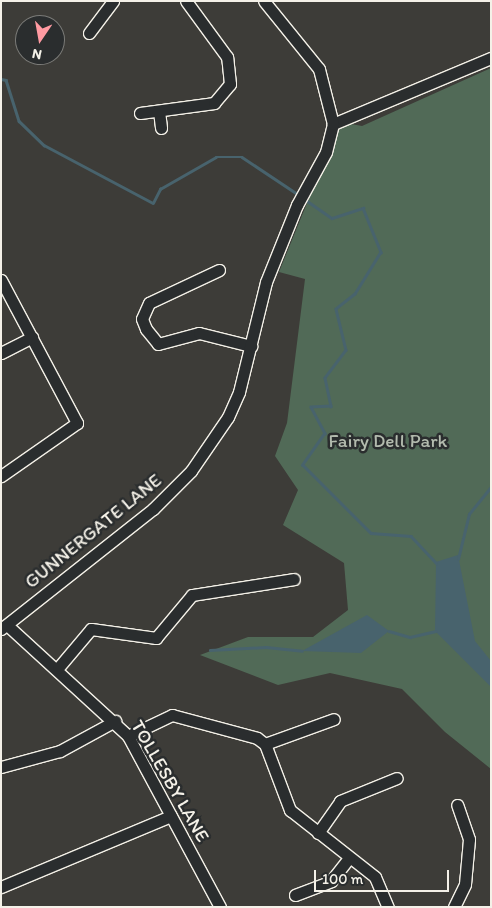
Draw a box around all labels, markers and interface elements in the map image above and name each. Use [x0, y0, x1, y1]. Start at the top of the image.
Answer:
north arrow [15, 15, 65, 65]
text: N [31, 45, 43, 63]
park label: Fairy Dell Park [329, 430, 447, 452]
street label: GUNNERGATE LANE [20, 469, 166, 593]
street label: TOLLESBY LANE [126, 716, 214, 846]
scale bar [317, 860, 452, 892]
text: 100 m [322, 870, 363, 888]

